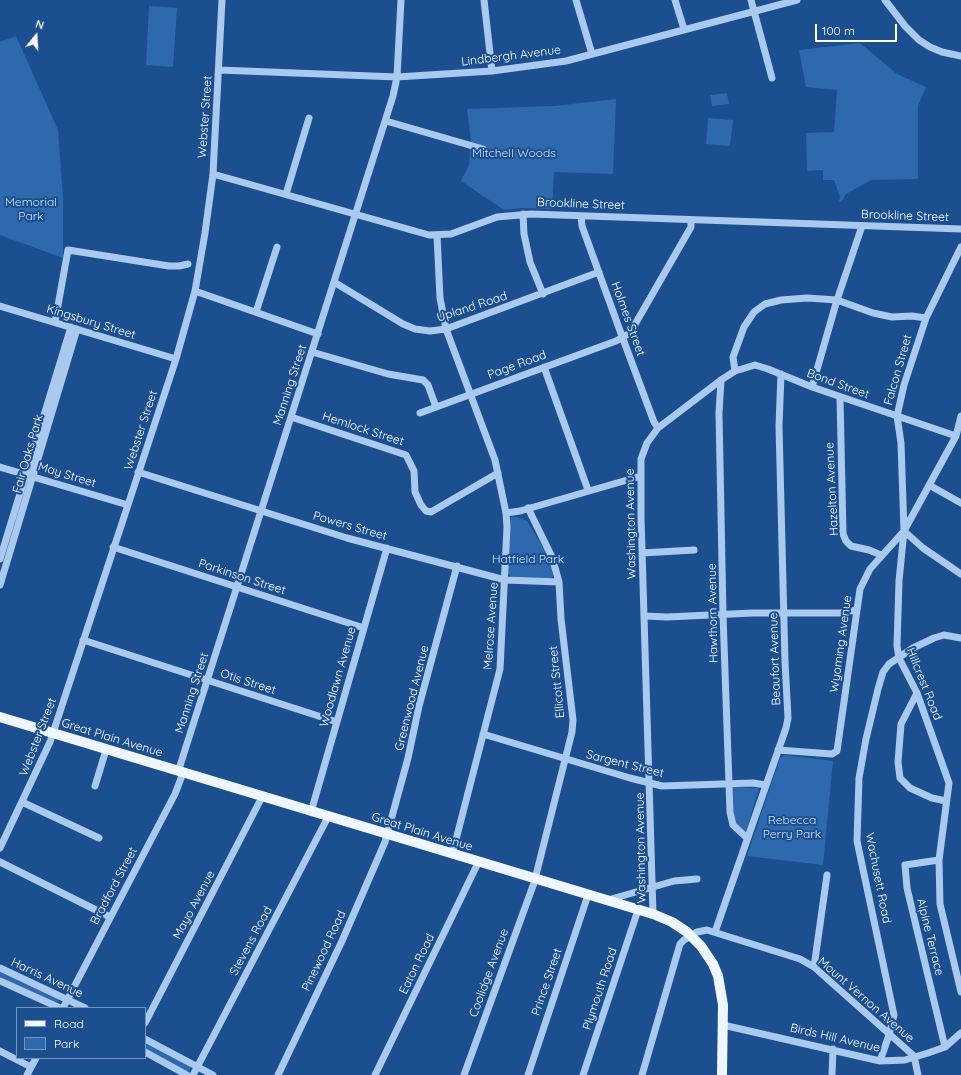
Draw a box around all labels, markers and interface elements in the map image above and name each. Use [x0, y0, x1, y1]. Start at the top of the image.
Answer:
north arrow [16, 16, 56, 56]
scale bar [817, 16, 899, 42]
text: N [34, 17, 46, 32]
text: 100 m [822, 23, 855, 38]
street label: Lindbergh Avenue [460, 43, 562, 69]
street label: Webster Street [195, 75, 215, 159]
park label: Mitchell Woods [472, 146, 556, 160]
park label: Memorial Park [5, 195, 57, 223]
street label: Brookline Street [537, 195, 625, 213]
street label: Brookline Street [861, 207, 949, 225]
street label: Holmes Street [608, 280, 648, 358]
street label: Upland Road [435, 289, 509, 325]
street label: Kingsbury Street [45, 302, 137, 342]
street label: Falcon Street [881, 333, 915, 407]
street label: Manning Street [270, 343, 310, 427]
street label: Page Road [486, 348, 548, 382]
street label: Bond Street [805, 366, 871, 402]
street label: Webster Street [121, 389, 161, 471]
street label: Hemlock Street [320, 409, 406, 449]
street label: Fair Oaks Park [10, 413, 46, 495]
street label: Hazelton Avenue [822, 442, 842, 536]
street label: May Street [36, 459, 98, 491]
street label: Washington Avenue [623, 469, 639, 579]
street label: Powers Street [311, 509, 389, 543]
park label: Hatfield Park [492, 552, 564, 566]
street label: Parkinson Street [197, 556, 287, 598]
street label: Hawthorn Avenue [705, 563, 721, 663]
street label: Melrose Avenue [481, 582, 501, 670]
street label: Wyoming Avenue [827, 595, 855, 693]
street label: Beaufort Avenue [766, 612, 784, 706]
street label: Woodlawn Avenue [317, 625, 359, 729]
street label: Greenwood Avenue [392, 644, 432, 752]
street label: Ellicott Street [546, 645, 568, 719]
street label: Hillcrest Road [903, 646, 945, 722]
street label: Manning Street [172, 651, 212, 735]
street label: Otis Street [218, 666, 278, 698]
street label: Webster Street [16, 696, 60, 778]
street label: Great Plain Avenue [60, 716, 164, 760]
street label: Sargent Street [585, 747, 665, 781]
street label: Washington Avenue [633, 793, 649, 903]
street label: Great Plain Avenue [370, 810, 474, 854]
park label: Rebecca Perry Park [763, 813, 821, 841]
street label: Wachusett Road [862, 831, 894, 925]
street label: Bradford Street [88, 845, 140, 927]
street label: Mayo Avenue [170, 868, 218, 942]
street label: Alpine Terrace [913, 897, 947, 977]
street label: Stevens Road [227, 904, 275, 978]
street label: Pinewood Road [299, 908, 349, 994]
street label: Coolidge Avenue [466, 927, 512, 1019]
street label: Eaton Road [396, 931, 438, 997]
street label: Prince Street [529, 946, 565, 1018]
street label: Plymouth Road [580, 946, 620, 1032]
street label: Mount Vernon Avenue [815, 954, 917, 1046]
street label: Harris Avenue [9, 955, 85, 1001]
legend [16, 1007, 146, 1059]
text: Road [54, 1016, 84, 1031]
street label: Birds Hill Avenue [789, 1021, 881, 1055]
text: Park [54, 1036, 79, 1051]

